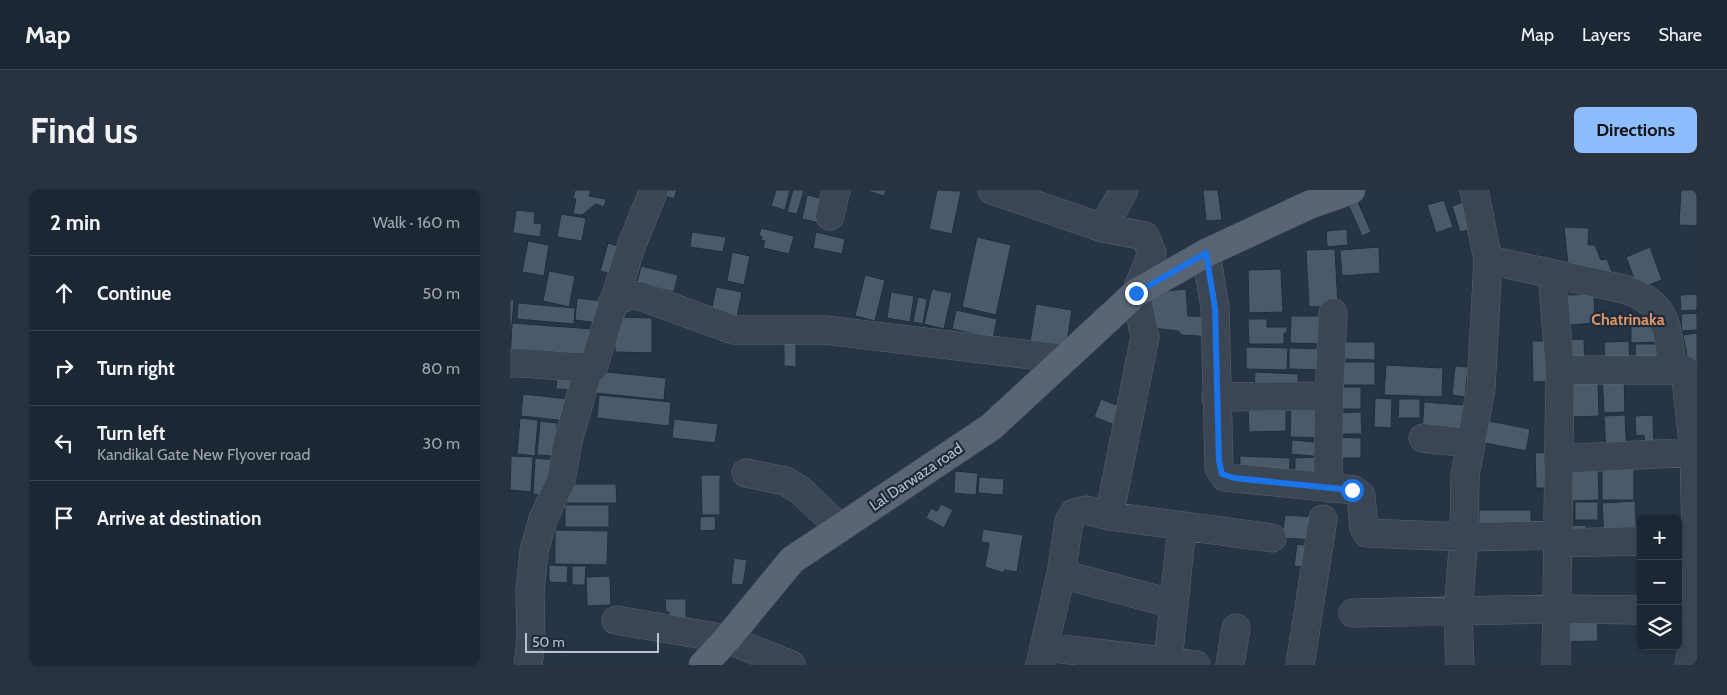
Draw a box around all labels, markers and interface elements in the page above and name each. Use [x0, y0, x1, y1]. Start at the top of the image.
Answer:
text: Map [25, 20, 71, 49]
text: Map [1521, 24, 1554, 46]
text: Layers [1582, 24, 1631, 46]
text: Share [1659, 24, 1702, 46]
button: Directions [1574, 107, 1697, 153]
text: Find us [30, 109, 138, 152]
text: 2 min [50, 210, 101, 235]
text: Walk · 160 m [373, 213, 460, 232]
icon: ahead [50, 279, 78, 307]
text: Continue [97, 282, 171, 305]
route end [1125, 282, 1148, 305]
text: 50 m [423, 284, 460, 303]
district label: Chatrinaka [1591, 310, 1665, 329]
icon: right [50, 354, 78, 382]
text: Turn right [97, 357, 175, 380]
text: 80 m [422, 359, 460, 378]
text: Turn left [97, 422, 165, 445]
icon: left [50, 429, 78, 457]
text: 30 m [423, 434, 460, 453]
street label: Lal Darwaza road [866, 439, 966, 515]
text: Kandikal Gate New Flyover road [97, 445, 310, 464]
route start [1341, 479, 1364, 502]
icon: arrive [50, 504, 78, 532]
text: Arrive at destination [97, 507, 261, 530]
map controls [1637, 515, 1682, 650]
button: + [1637, 515, 1682, 560]
button: − [1637, 560, 1682, 605]
button: layers [1637, 605, 1682, 650]
scale bar [525, 630, 659, 653]
text: 50 m [532, 633, 565, 651]

